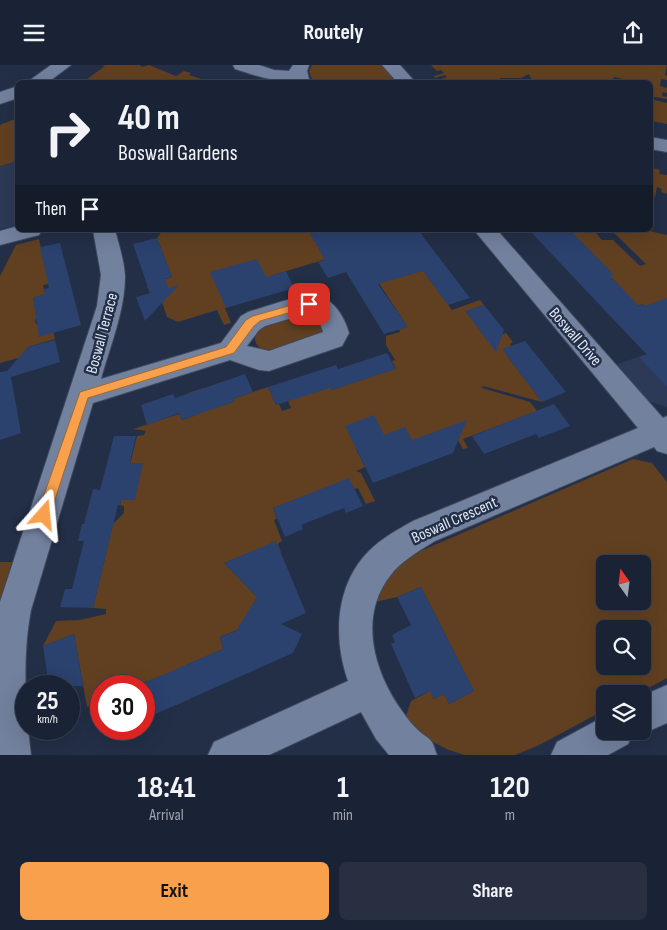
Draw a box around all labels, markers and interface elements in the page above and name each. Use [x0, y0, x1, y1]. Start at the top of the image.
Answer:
icon: menu [20, 19, 48, 47]
text: Routely [304, 19, 363, 46]
icon: share [619, 19, 647, 47]
text: 40 m [118, 97, 180, 140]
icon: right [35, 100, 100, 165]
text: Boswall Gardens [118, 140, 238, 167]
icon: arrive [76, 195, 104, 223]
text: Then [35, 198, 66, 221]
pin [288, 283, 330, 325]
icon: arrive [295, 290, 323, 318]
street label: Boswall Terrace [83, 291, 122, 376]
street label: Boswall Drive [544, 304, 605, 370]
position arrow [17, 488, 69, 540]
street label: Boswall Crescent [409, 493, 500, 548]
north arrow [596, 555, 651, 610]
map controls [596, 555, 651, 740]
button: search [596, 620, 651, 675]
speed limit sign: 30 [90, 675, 155, 740]
button: layers [596, 685, 651, 740]
text: 25 [37, 686, 58, 717]
text: km/h [37, 712, 58, 727]
text: 18:41 [137, 770, 196, 806]
text: 1 [337, 770, 349, 806]
text: 120 [490, 770, 530, 806]
text: Arrival [149, 806, 184, 825]
text: min [333, 806, 353, 825]
text: m [505, 806, 515, 825]
button: Exit [20, 862, 329, 920]
button: Share [339, 862, 647, 920]

